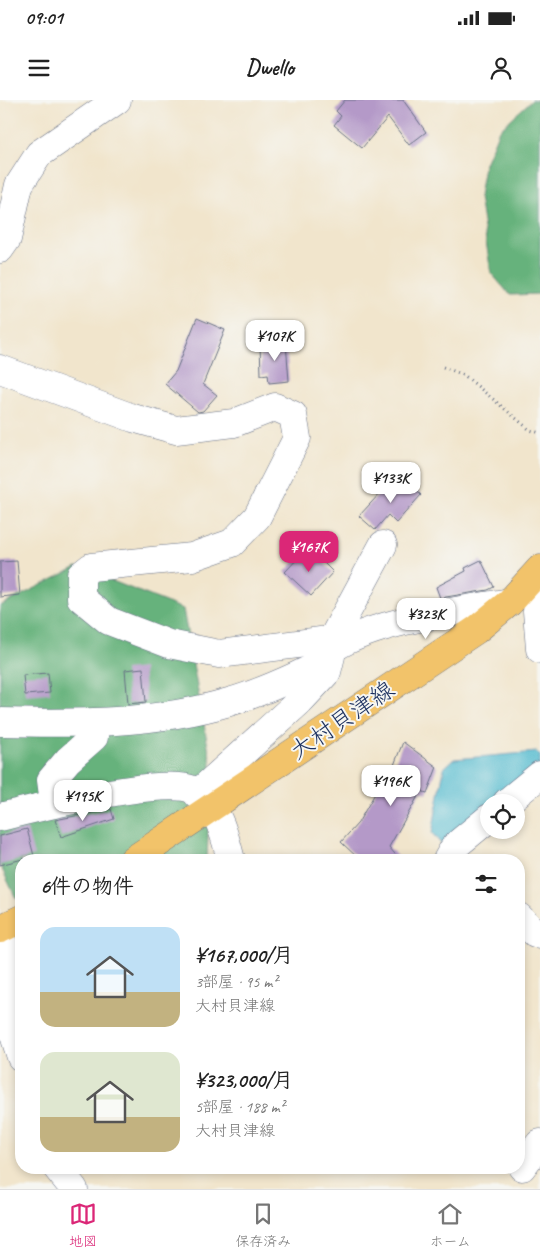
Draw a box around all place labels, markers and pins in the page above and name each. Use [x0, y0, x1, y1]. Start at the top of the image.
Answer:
pin: ¥107K [240, 320, 310, 362]
pin: ¥133K [356, 462, 426, 504]
pin: ¥167K [274, 530, 344, 573]
pin: ¥323K [391, 598, 461, 640]
pin: ¥196K [356, 764, 426, 807]
pin: ¥195K [48, 780, 118, 822]

